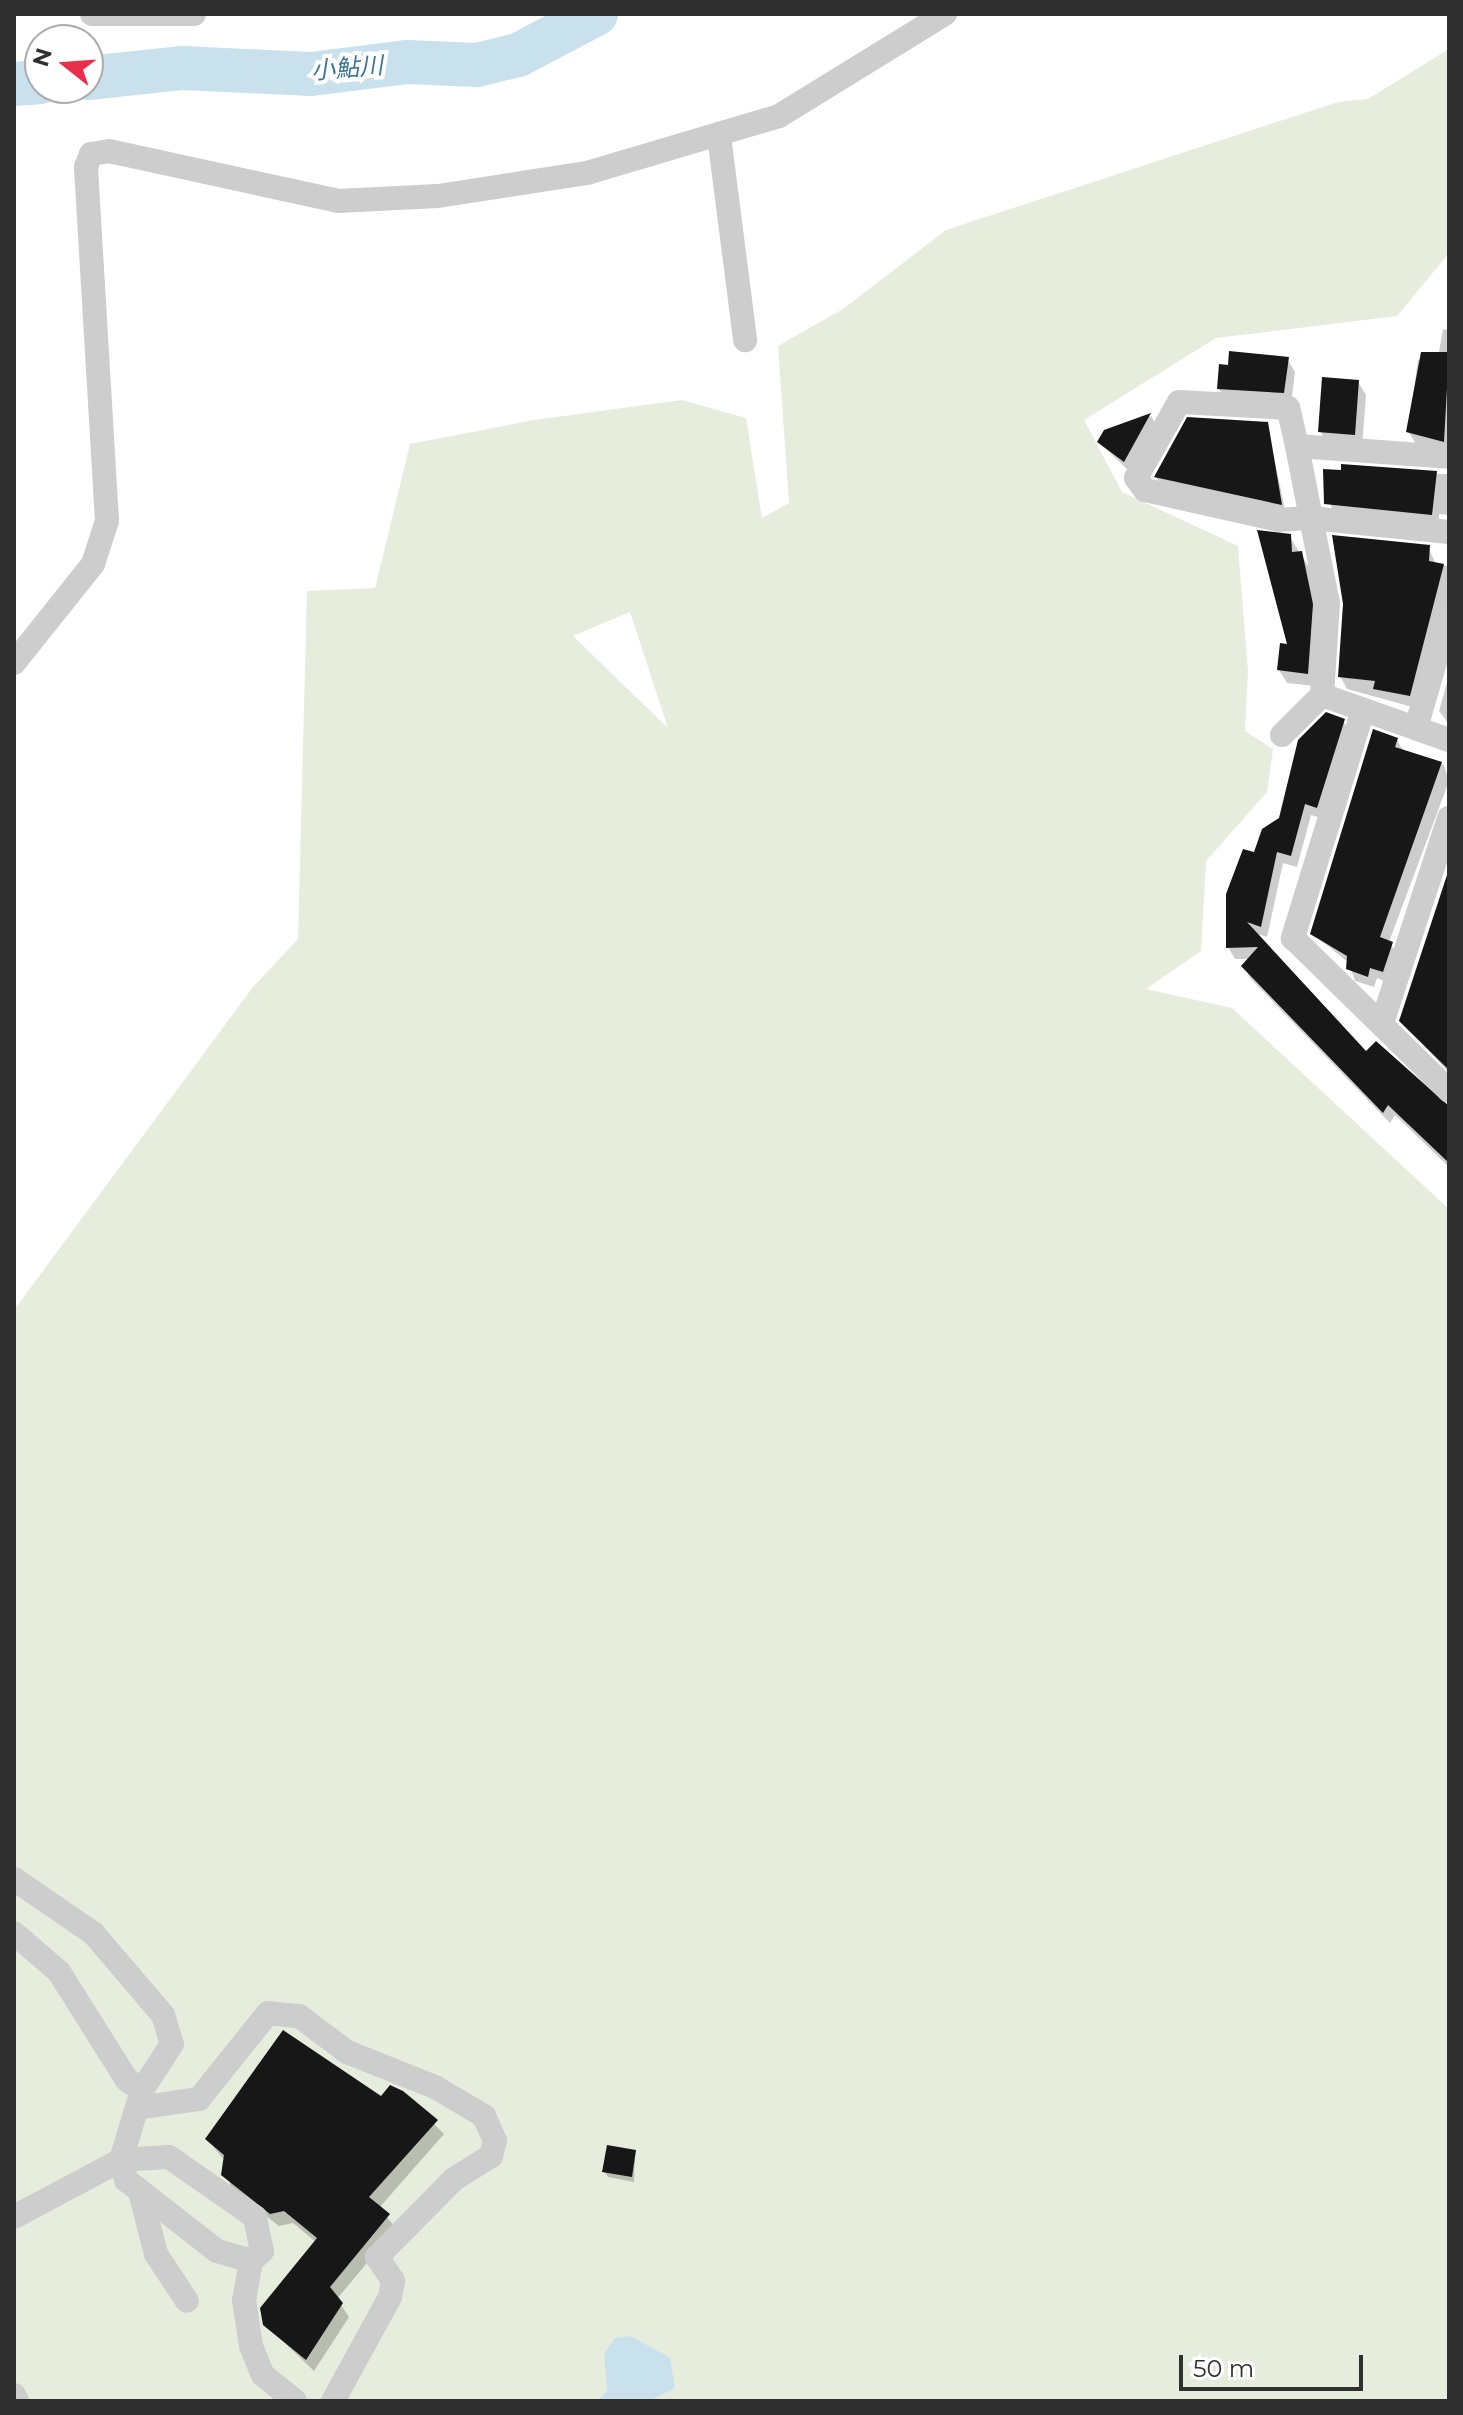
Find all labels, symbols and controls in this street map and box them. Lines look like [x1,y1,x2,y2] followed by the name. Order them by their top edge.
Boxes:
[24,24,104,104] north arrow
[27,45,58,70] text: N
[310,51,384,85] water label: 小鮎川
[1183,2339,1367,2389] scale bar
[1193,2354,1254,2383] text: 50 m

